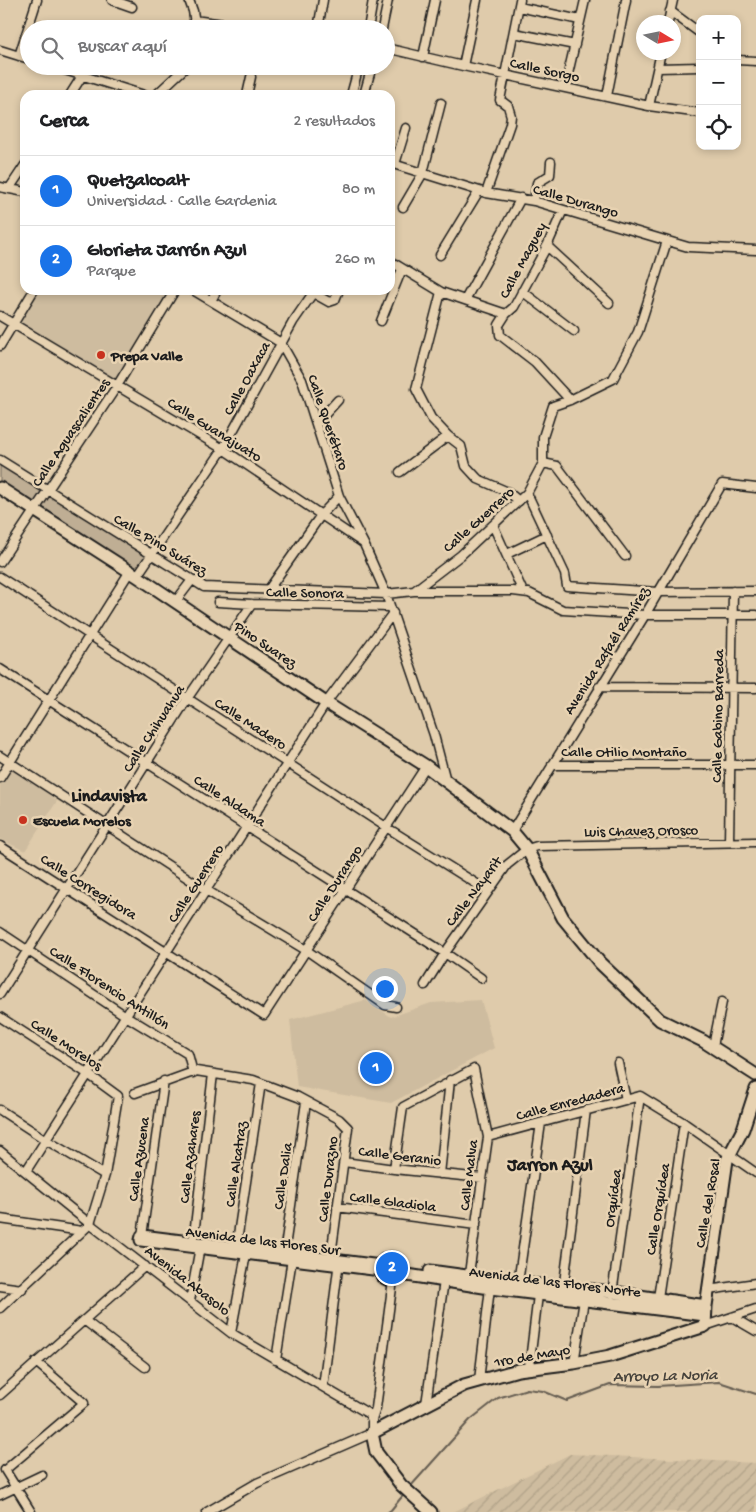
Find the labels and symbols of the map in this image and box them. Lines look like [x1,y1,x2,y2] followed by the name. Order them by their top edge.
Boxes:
[636,15,681,60] north arrow
[508,55,581,87] street label: Calle Sorgo
[531,181,621,223] street label: Calle Durango
[496,219,552,302] street label: Calle Maguey
[220,338,276,419] street label: Calle Oaxaca
[110,348,184,366] place label: Prepa Valle
[95,349,107,361] marker: Prepa Valle
[302,373,352,473] street label: Calle Querétaro
[29,375,115,491] street label: Calle Aguascalientes
[163,394,265,467] street label: Calle Guanajuato
[440,484,519,557] street label: Calle Guerrero
[110,511,211,581] street label: Calle Pino Suárez
[561,583,655,718] street label: Avenida Rafaél Ramírez
[266,584,345,604] street label: Calle Sonora
[229,618,300,673] street label: Pino Suarez
[709,649,729,783] street label: Calle Gabino Barreda
[120,681,190,776] street label: Calle Chihuahua
[210,695,290,755] street label: Calle Madero
[561,744,687,762] street label: Calle Otilio Montaño
[189,772,269,832] street label: Calle Aldama
[71,787,148,808] district label: Lindavista
[33,813,132,831] place label: Escuela Morelos
[17,814,29,826] marker: Escuela Morelos
[584,822,699,842] street label: Luis Chavez Orosco
[165,841,229,927] street label: Calle Guerrero
[304,842,367,926] street label: Calle Durango
[36,851,140,925] street label: Calle Corregidora
[442,852,508,931] street label: Calle Nayarit
[45,943,172,1034] street label: Calle Florencio Antillón
[372,976,398,1002] your location
[27,1016,106,1076] street label: Calle Morelos
[360,1049,392,1087] pin: 1
[514,1080,627,1126] street label: Calle Enredadera
[176,1109,206,1205] street label: Calle Azahares
[125,1115,155,1203] street label: Calle Azucena
[222,1120,252,1208] street label: Calle Alcatraz
[315,1135,343,1223] street label: Calle Durazno
[457,1138,483,1212] street label: Calle Malva
[270,1141,298,1211] street label: Calle Dalia
[357,1143,442,1171] street label: Calle Geranio
[506,1156,593,1177] district label: Jarron Azul
[692,1157,726,1249] street label: Calle del Rosal
[643,1161,675,1257] street label: Calle Orquídea
[601,1167,627,1228] street label: Orquídea
[349,1189,438,1217] street label: Calle Gladiola
[185,1224,343,1261] street label: Avenida de las Flores Sur
[140,1243,233,1321] street label: Avenida Abasolo
[376,1249,408,1287] pin: 2
[468,1264,642,1302] street label: Avenida de las Flores Norte
[492,1341,572,1373] street label: 1ro de Mayo
[613,1367,719,1388] water label: Arroyo La Noria

